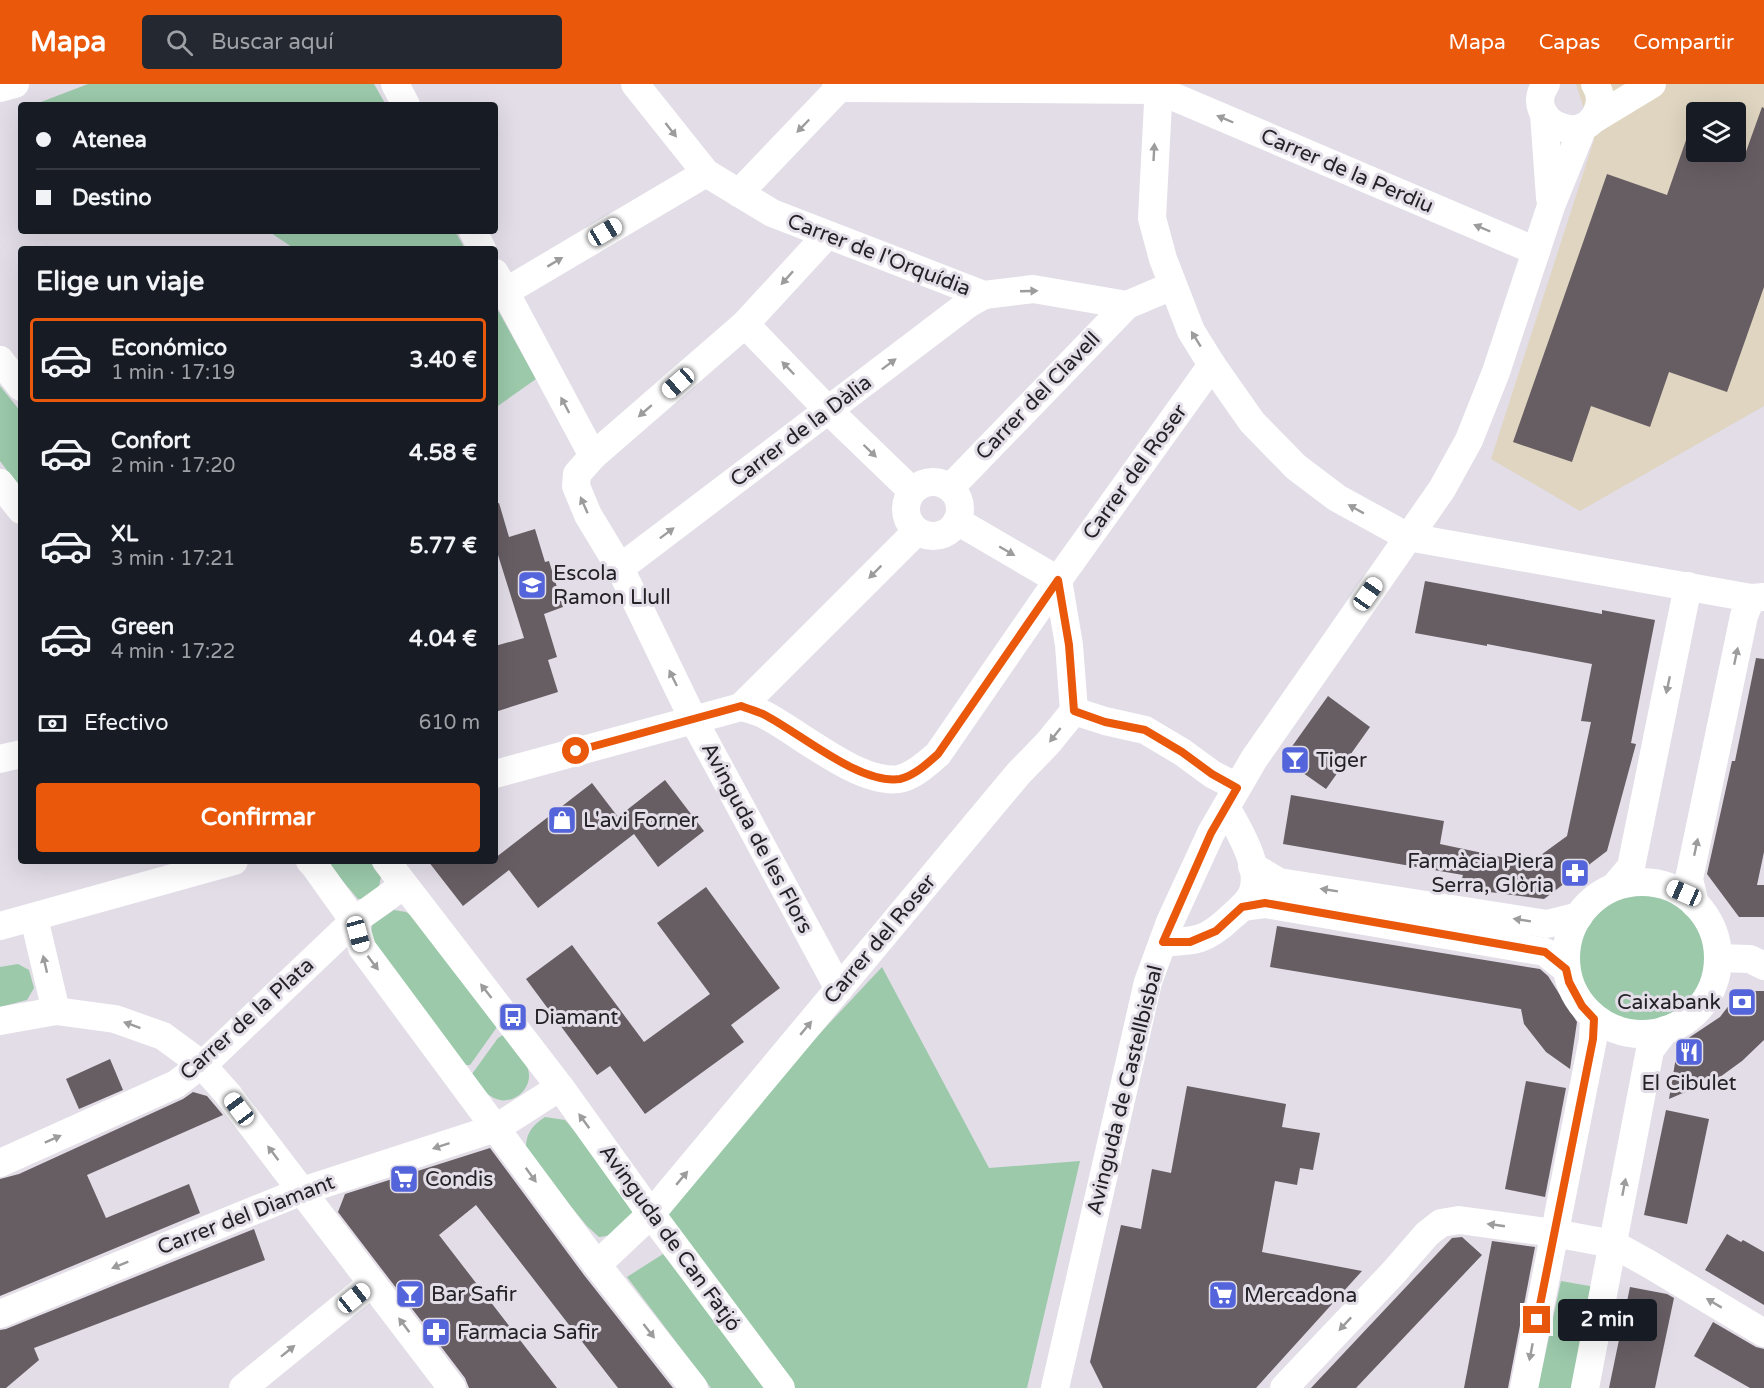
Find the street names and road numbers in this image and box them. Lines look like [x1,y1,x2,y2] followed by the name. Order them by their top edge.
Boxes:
[1257,123,1437,219] street label: Carrer de la Perdiu
[784,209,974,301] street label: Carrer de l'Orquídia
[971,327,1105,465] street label: Carrer del Clavell
[725,370,877,492] street label: Carrer de la Dàlia
[1078,399,1192,545] street label: Carrer del Roser
[696,738,818,938] street label: Avinguda de les Flors
[819,869,941,1009] street label: Carrer del Roser
[175,952,319,1086] street label: Carrer de la Plata
[1082,962,1168,1218] street label: Avinguda de Castellbisbal
[594,1140,746,1336] street label: Avinguda de Can Fatjó
[154,1170,338,1260] street label: Carrer del Diamant

